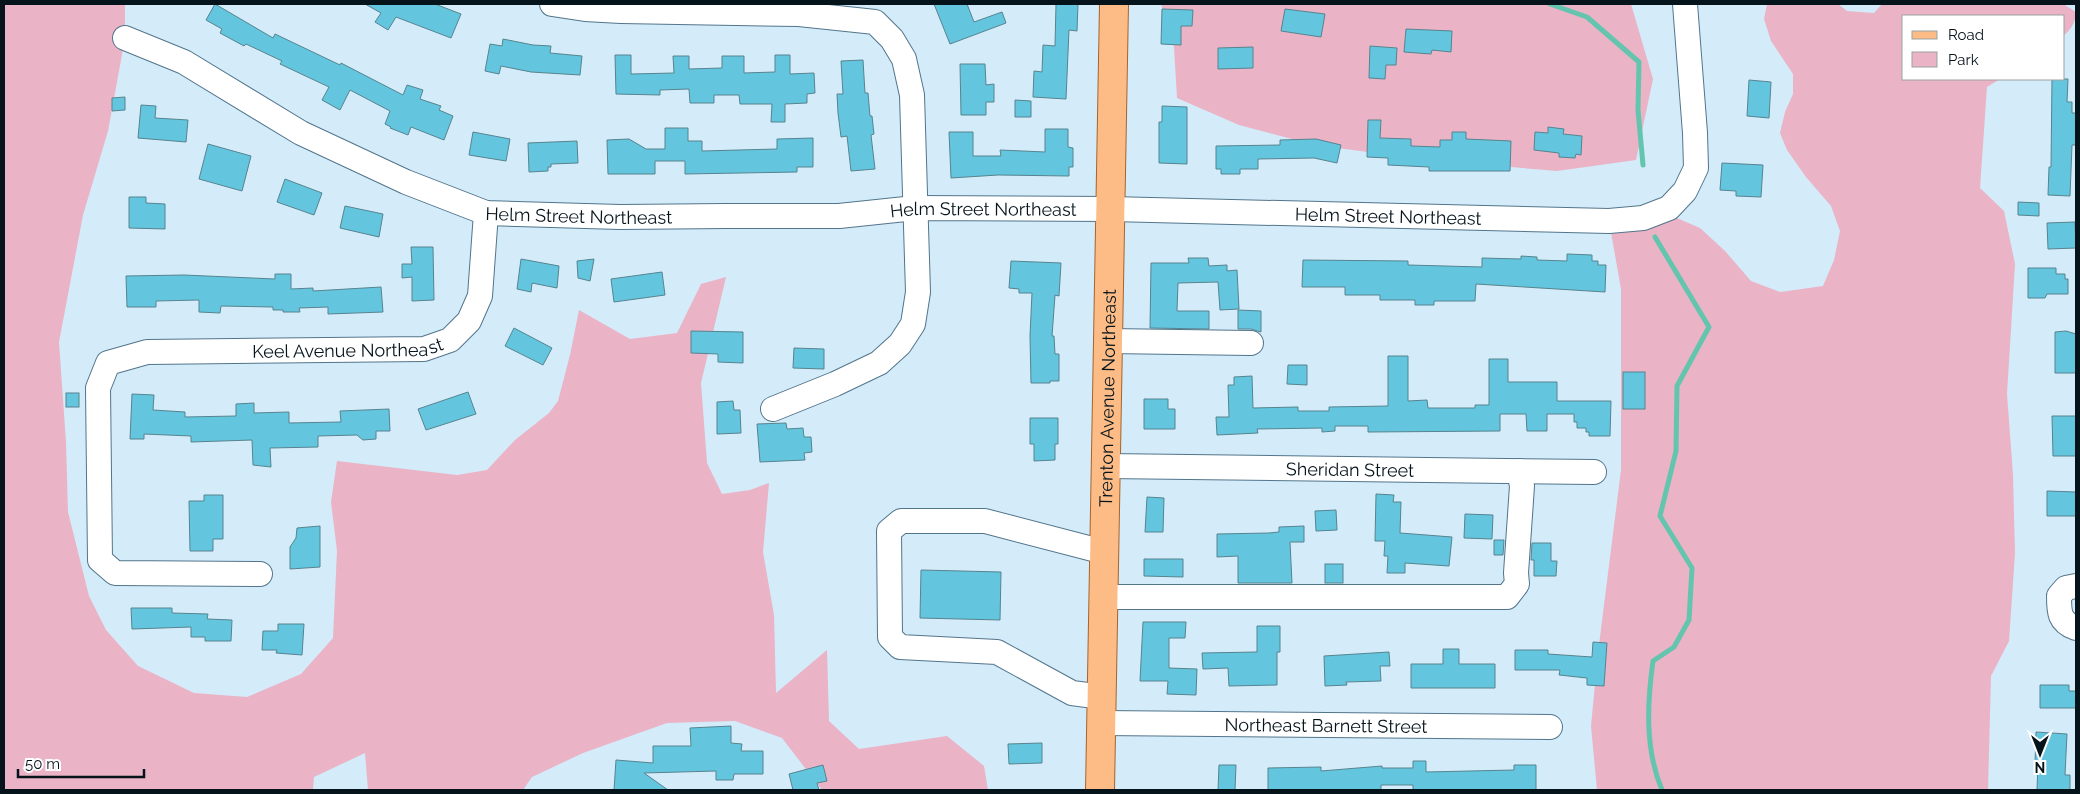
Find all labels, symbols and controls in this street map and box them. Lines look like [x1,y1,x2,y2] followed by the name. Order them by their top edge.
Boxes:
[1902,15,2065,80] legend
[1948,26,1984,44] text: Road
[1948,51,1979,69] text: Park
[889,197,1077,221] street label: Helm Street Northeast
[485,202,672,228] street label: Helm Street Northeast
[1295,203,1482,228] street label: Helm Street Northeast
[1095,289,1119,507] street label: Trenton Avenue Northeast
[252,333,445,361] street label: Keel Avenue Northeast
[1286,458,1414,480] street label: Sheridan Street
[1225,714,1427,736] street label: Northeast Barnett Street
[2015,729,2065,779] north arrow
[18,746,144,778] scale bar
[25,755,60,773] text: 50 m
[2035,759,2045,775] text: N

